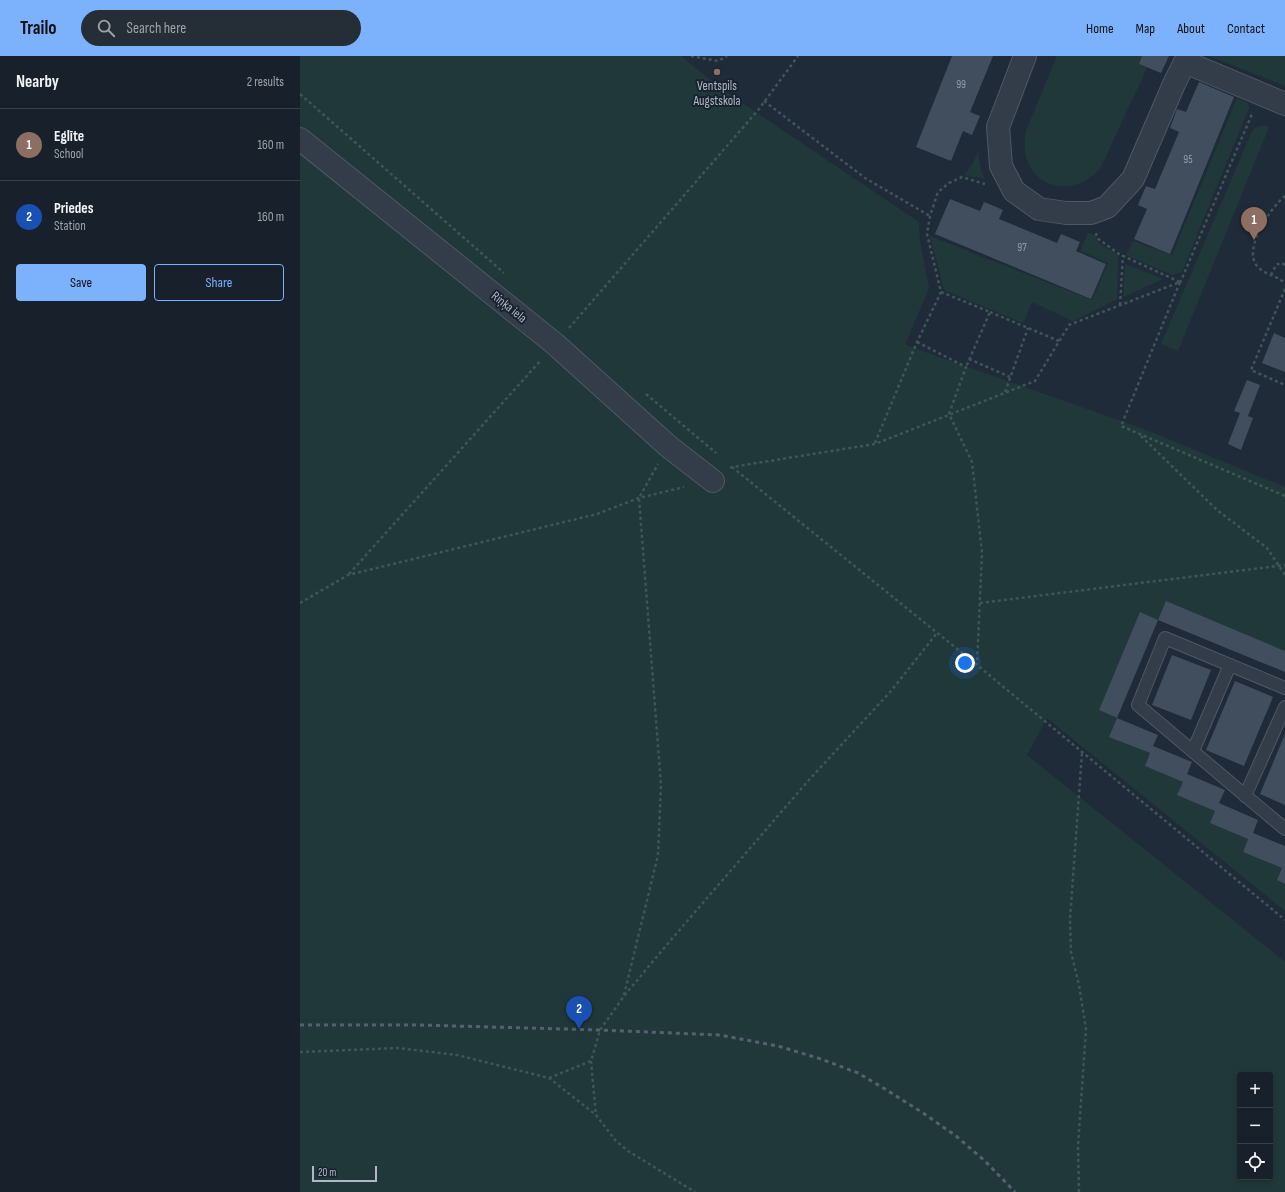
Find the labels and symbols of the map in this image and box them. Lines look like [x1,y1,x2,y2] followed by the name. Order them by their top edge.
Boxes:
[712,67,722,77] marker: Ventspils Augstskola
[693,78,740,109] place label: Ventspils Augstskola
[956,78,966,91] house number: 99
[1183,153,1193,166] house number: 95
[1241,207,1267,240] pin: 1
[1017,241,1027,254] house number: 97
[488,288,530,326] street label: Riņķa iela
[955,653,975,673] your location
[566,996,592,1029] pin: 2
[312,1164,377,1183] scale bar

